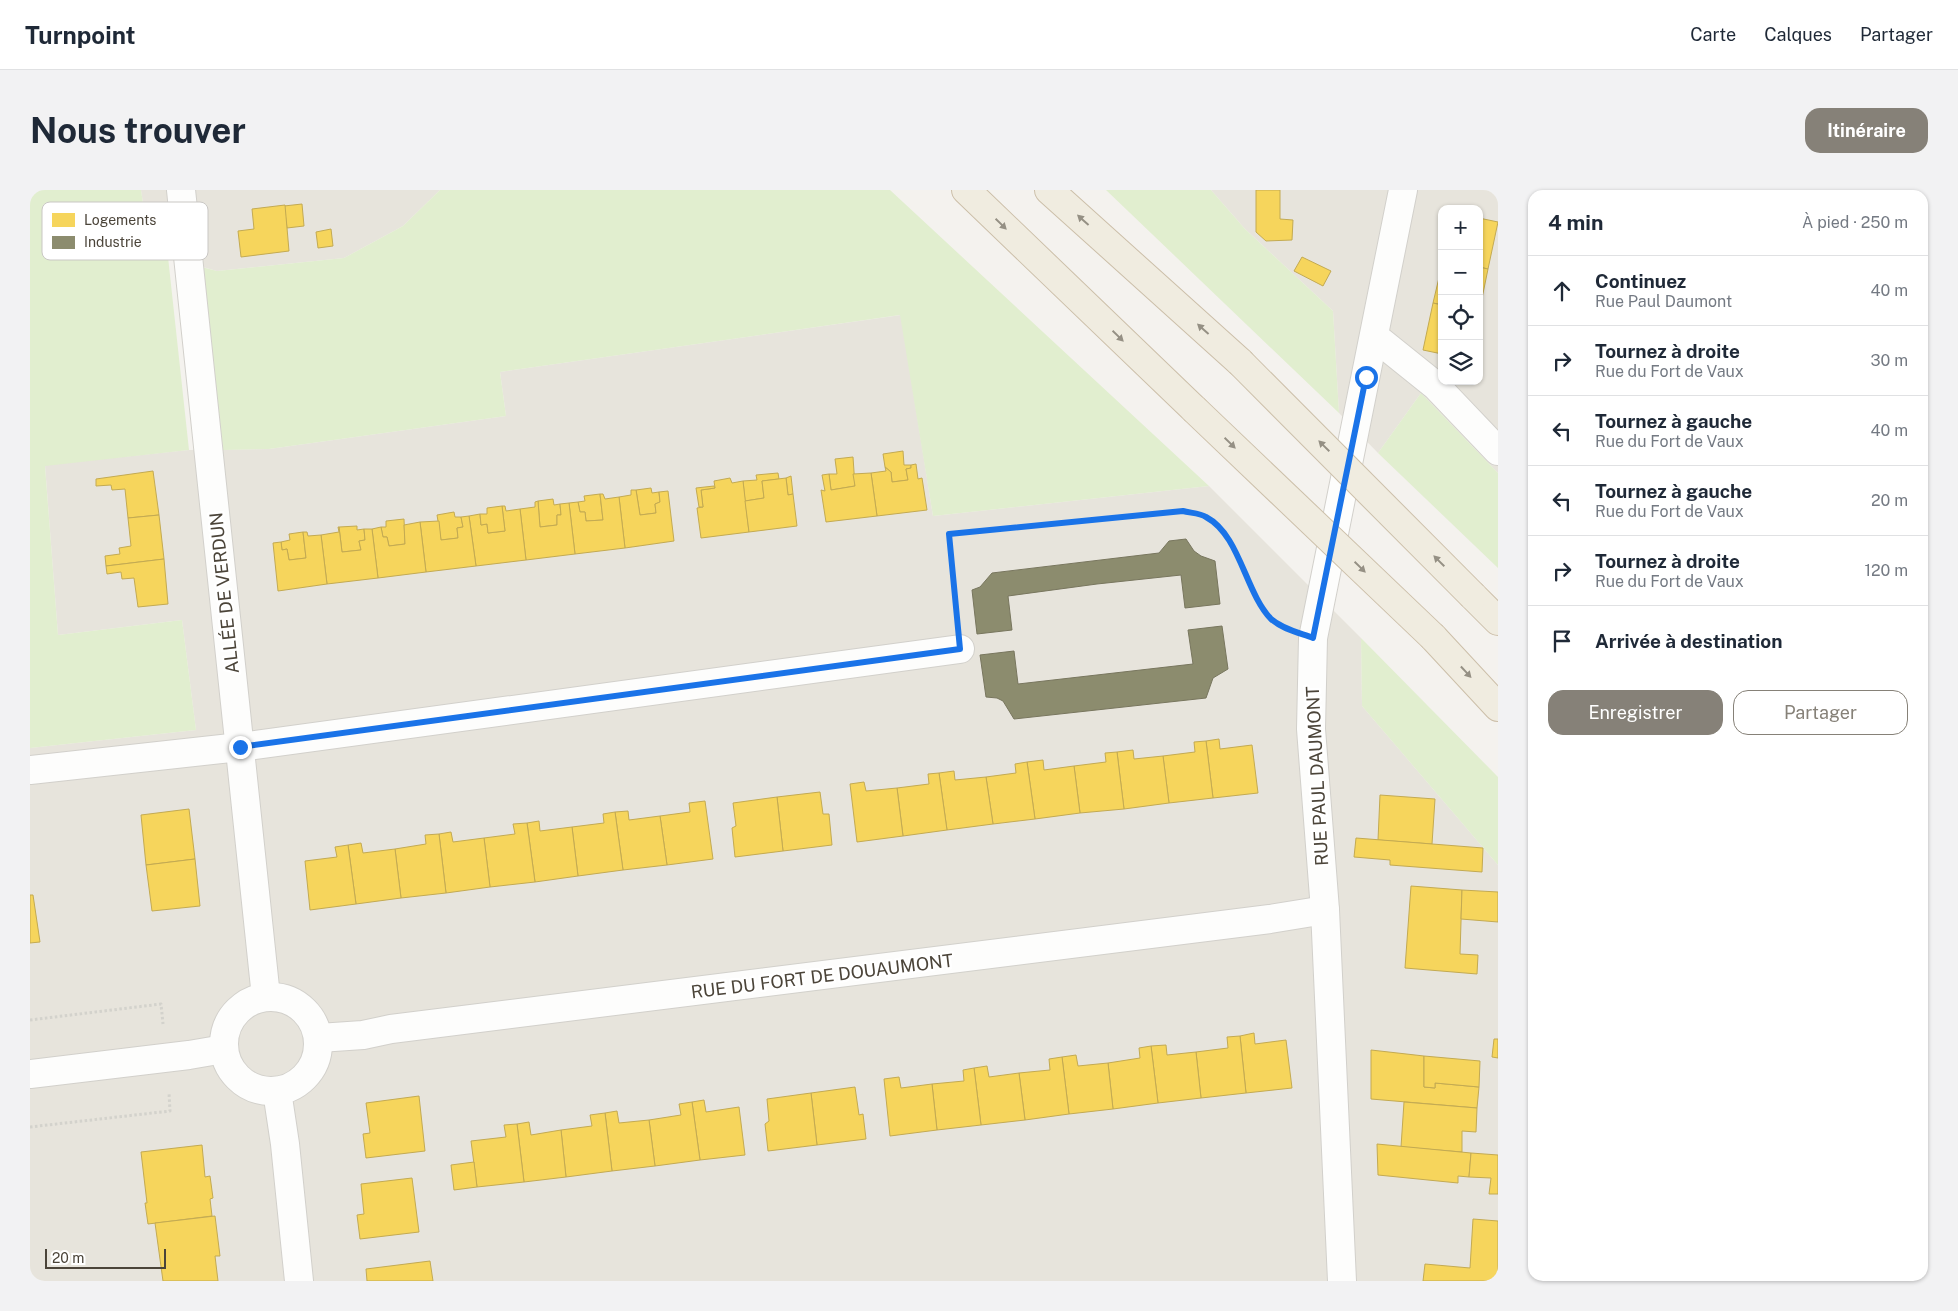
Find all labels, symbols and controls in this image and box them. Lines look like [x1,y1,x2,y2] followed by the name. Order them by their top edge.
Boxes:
[25,21,135,49] text: Turnpoint
[1690,24,1736,45] text: Carte
[1764,24,1832,45] text: Calques
[1860,24,1933,45] text: Partager
[1805,108,1928,153] button: Itinéraire
[30,110,246,151] text: Nous trouver
[42,202,208,260] legend
[1438,205,1483,385] map controls
[1438,205,1483,250] button: +
[1548,210,1603,235] text: 4 min
[84,212,156,228] text: Logements
[1802,213,1908,232] text: À pied · 250 m
[1077,214,1089,226] one-way arrow
[995,218,1007,230] one-way arrow
[84,234,142,250] text: Industrie
[1438,250,1483,295] button: −
[1595,270,1686,292] text: Continuez
[1548,277,1576,305] icon: ahead
[1870,281,1908,300] text: 40 m
[1595,292,1732,311] text: Rue Paul Daumont
[1438,295,1483,340] button: locate
[1198,323,1210,335] one-way arrow
[1112,330,1124,342] one-way arrow
[1438,340,1483,385] button: layers
[1595,340,1740,362] text: Tournez à droite
[1548,347,1576,375] icon: right
[1871,351,1908,370] text: 30 m
[1595,362,1744,381] text: Rue du Fort de Vaux
[1355,366,1378,389] route start
[1595,410,1752,432] text: Tournez à gauche
[1548,417,1576,445] icon: left
[1870,421,1908,440] text: 40 m
[1595,432,1744,451] text: Rue du Fort de Vaux
[1223,437,1235,449] one-way arrow
[1318,441,1330,453] one-way arrow
[1595,480,1752,502] text: Tournez à gauche
[1548,487,1576,515] icon: left
[1871,491,1908,510] text: 20 m
[1595,502,1744,521] text: Rue du Fort de Vaux
[204,511,243,675] street label: ALLÉE DE VERDUN
[1595,550,1740,572] text: Tournez à droite
[1433,556,1445,568] one-way arrow
[1548,557,1576,585] icon: right
[1354,561,1366,573] one-way arrow
[1864,561,1908,580] text: 120 m
[1595,572,1744,591] text: Rue du Fort de Vaux
[1548,627,1576,655] icon: arrive
[1595,630,1783,652] text: Arrivée à destination
[1460,665,1472,677] one-way arrow
[1302,685,1332,866] street label: RUE PAUL DAUMONT
[1548,690,1723,735] button: Enregistrer
[1733,690,1908,735] button: Partager
[229,736,252,759] route end
[690,949,955,1003] street label: RUE DU FORT DE DOUAUMONT
[45,1246,166,1269] scale bar
[52,1250,84,1266] text: 20 m

